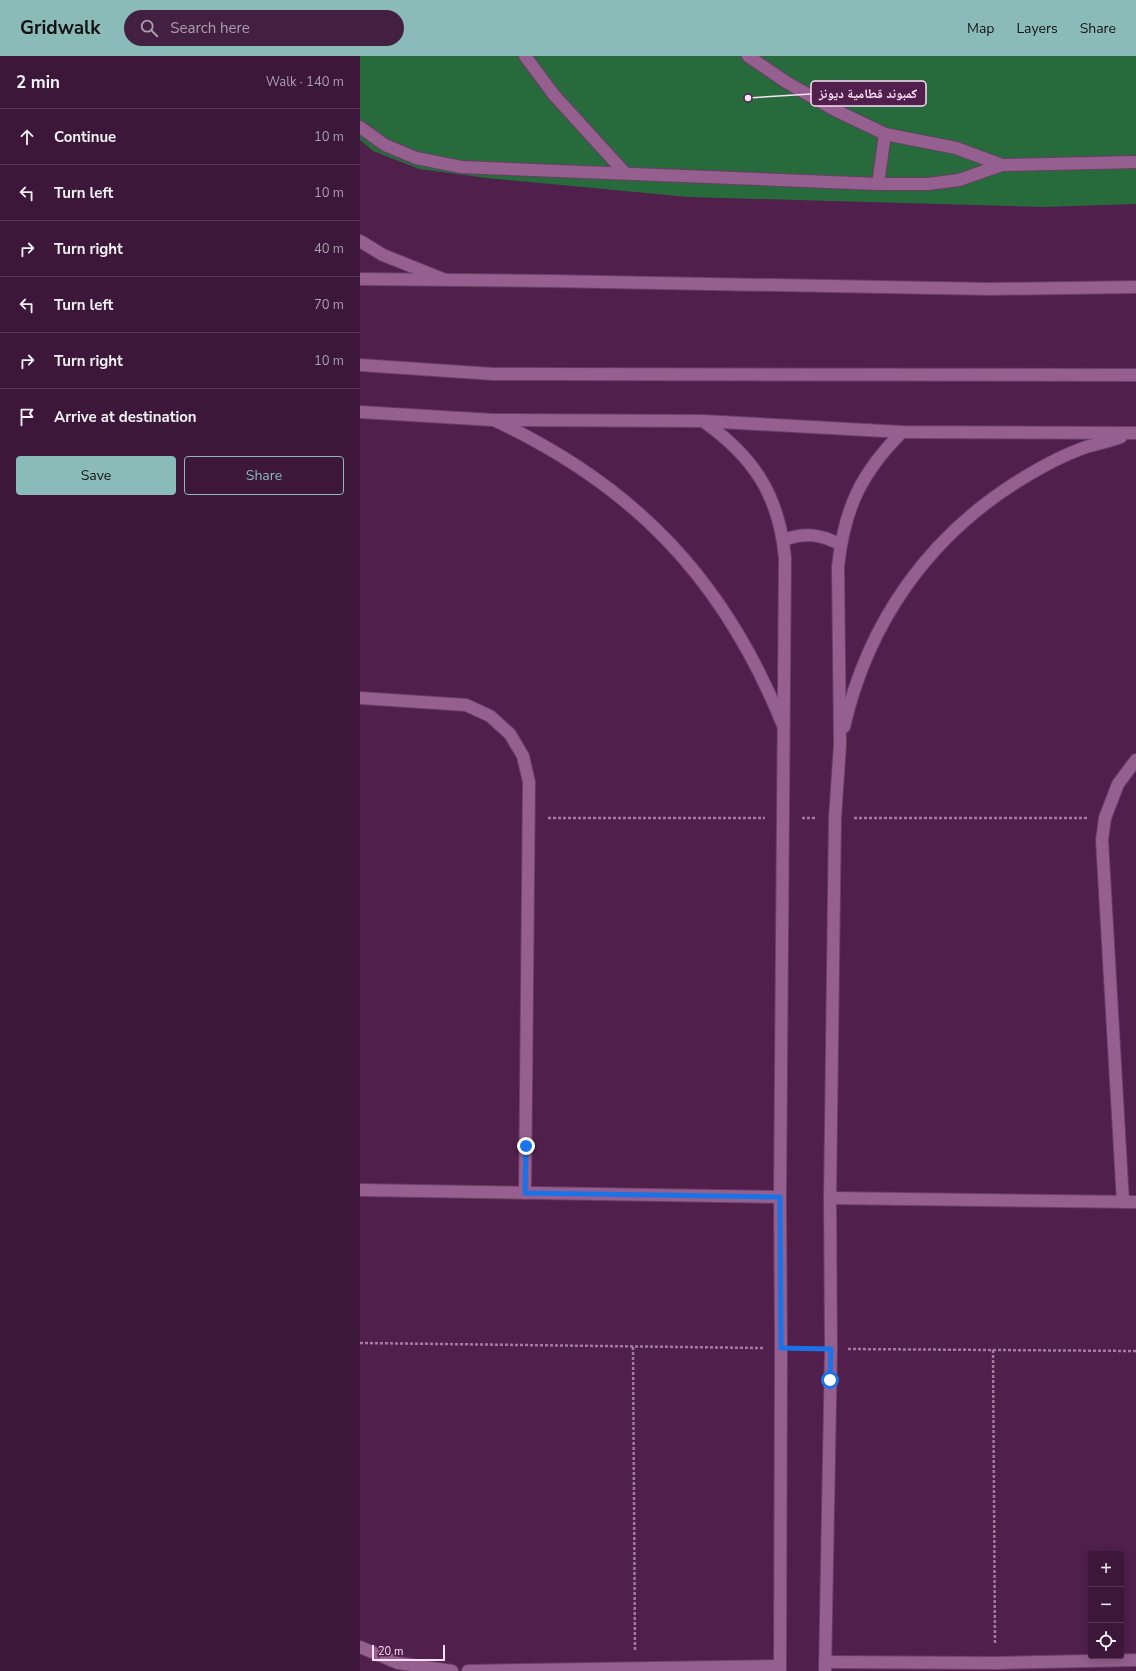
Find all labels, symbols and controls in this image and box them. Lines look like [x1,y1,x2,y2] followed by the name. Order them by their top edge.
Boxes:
[124,10,404,46] search box
[20,15,100,41] text: Gridwalk
[138,17,160,39] icon: search
[170,18,250,38] text: Search here
[967,19,994,38] text: Map
[1016,19,1058,38] text: Layers
[1080,19,1116,38] text: Share
[16,71,60,94] text: 2 min
[266,73,344,91] text: Walk · 140 m
[811,81,926,106] callout: كمبوند قطامية ديونز
[818,85,918,103] text: كمبوند قطامية ديونز
[16,126,38,148] icon: ahead
[54,127,116,147] text: Continue
[314,128,344,146] text: 10 m
[16,182,38,204] icon: left
[54,183,113,203] text: Turn left
[314,184,344,202] text: 10 m
[16,238,38,260] icon: right
[54,239,123,259] text: Turn right
[314,240,344,258] text: 40 m
[16,294,38,316] icon: left
[54,295,113,315] text: Turn left
[314,296,344,314] text: 70 m
[16,350,38,372] icon: right
[54,351,123,371] text: Turn right
[314,352,344,370] text: 10 m
[16,406,38,428] icon: arrive
[54,407,197,427] text: Arrive at destination
[16,456,176,495] button: Save
[184,456,344,495] button: Share
[517,1137,535,1155] route end
[821,1371,839,1389] route start
[1088,1551,1124,1659] map controls
[1088,1551,1124,1587] button: +
[1088,1587,1124,1623] button: −
[1088,1623,1124,1659] button: locate
[372,1643,445,1662] scale bar
[378,1644,403,1659] text: 20 m

